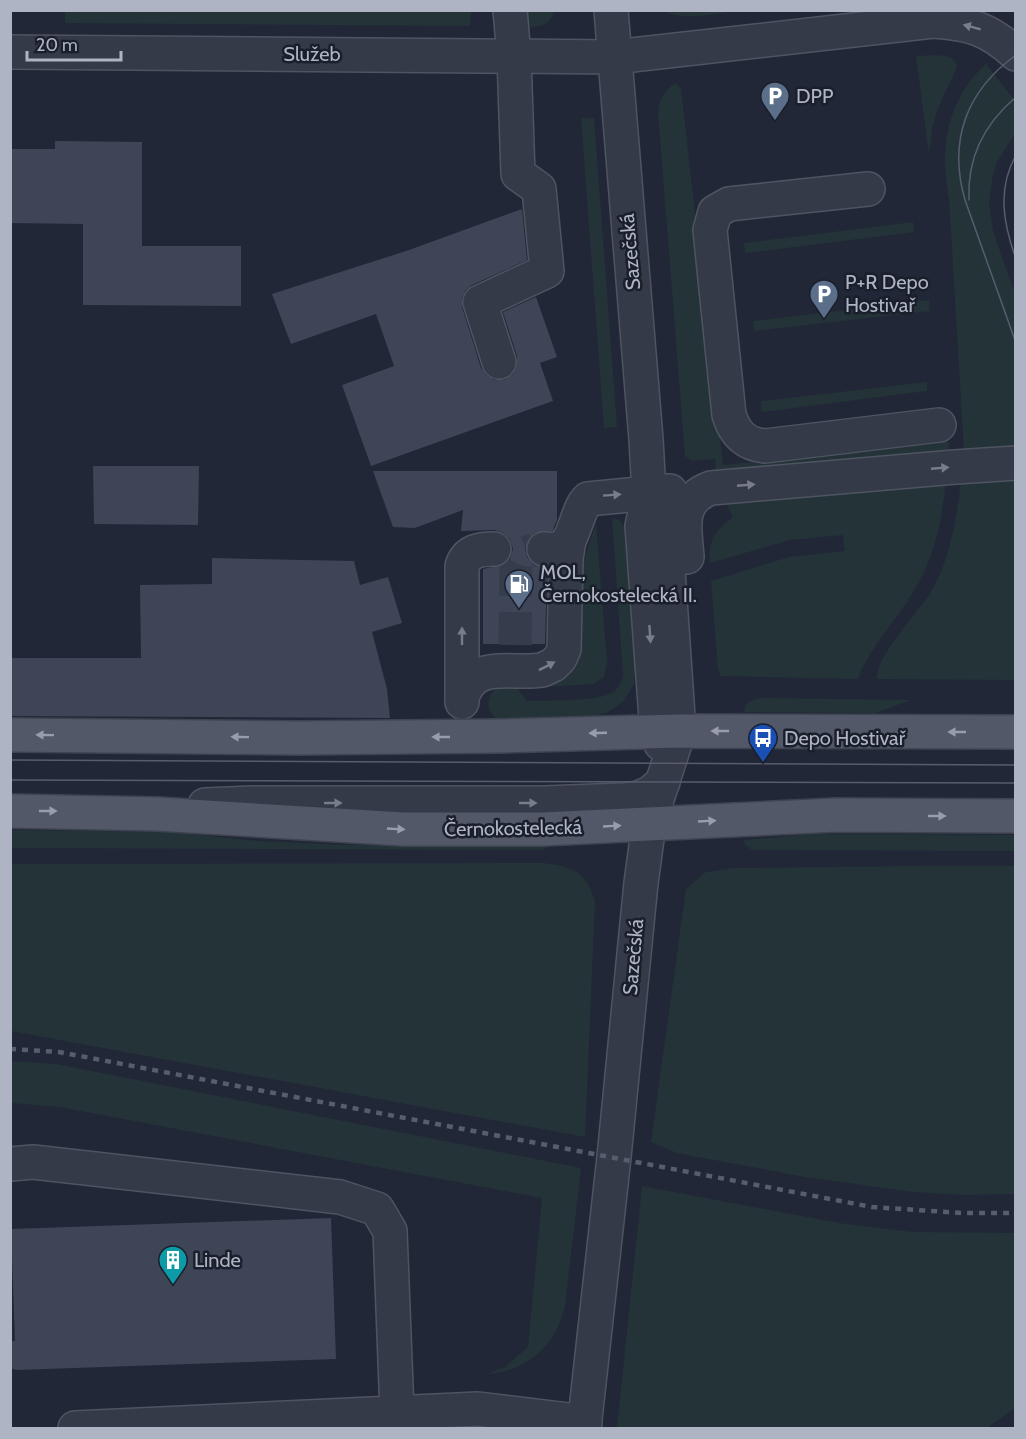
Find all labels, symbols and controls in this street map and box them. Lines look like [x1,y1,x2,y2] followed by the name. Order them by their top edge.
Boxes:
[963,21,981,31] one-way arrow
[27,24,122,62] scale bar
[36,34,78,56] text: 20 m
[283,42,341,66] street label: Služeb
[759,80,791,122] parking icon: DPP
[796,84,833,108] place label: DPP
[615,212,645,291] street label: Sazečská
[845,270,929,317] place label: P+R Depo Hostivař
[808,278,840,320] parking icon: P+R Depo Hostivař
[930,463,949,473] one-way arrow
[736,480,755,490] one-way arrow
[603,491,622,500] one-way arrow
[540,560,697,607] place label: MOL, Černokostelecká II.
[503,568,535,610] fuel station icon: MOL, Černokostelecká II.
[645,625,655,644] one-way arrow
[457,627,467,646] one-way arrow
[538,662,556,672] one-way arrow
[747,722,779,764] bus stop icon: Depo Hostivař
[711,726,730,736] one-way arrow
[784,726,906,750] place label: Depo Hostivař
[948,727,967,737] one-way arrow
[589,729,608,738] one-way arrow
[35,730,54,740] one-way arrow
[230,732,249,742] one-way arrow
[431,732,450,742] one-way arrow
[324,798,343,808] one-way arrow
[519,798,538,808] one-way arrow
[39,806,58,816] one-way arrow
[927,811,946,821] one-way arrow
[444,815,583,841] street label: Černokostelecká
[698,816,717,826] one-way arrow
[602,821,621,830] one-way arrow
[387,824,406,833] one-way arrow
[618,917,648,996] street label: Sazečská
[157,1244,189,1286] building icon: Linde
[194,1248,241,1272] place label: Linde

